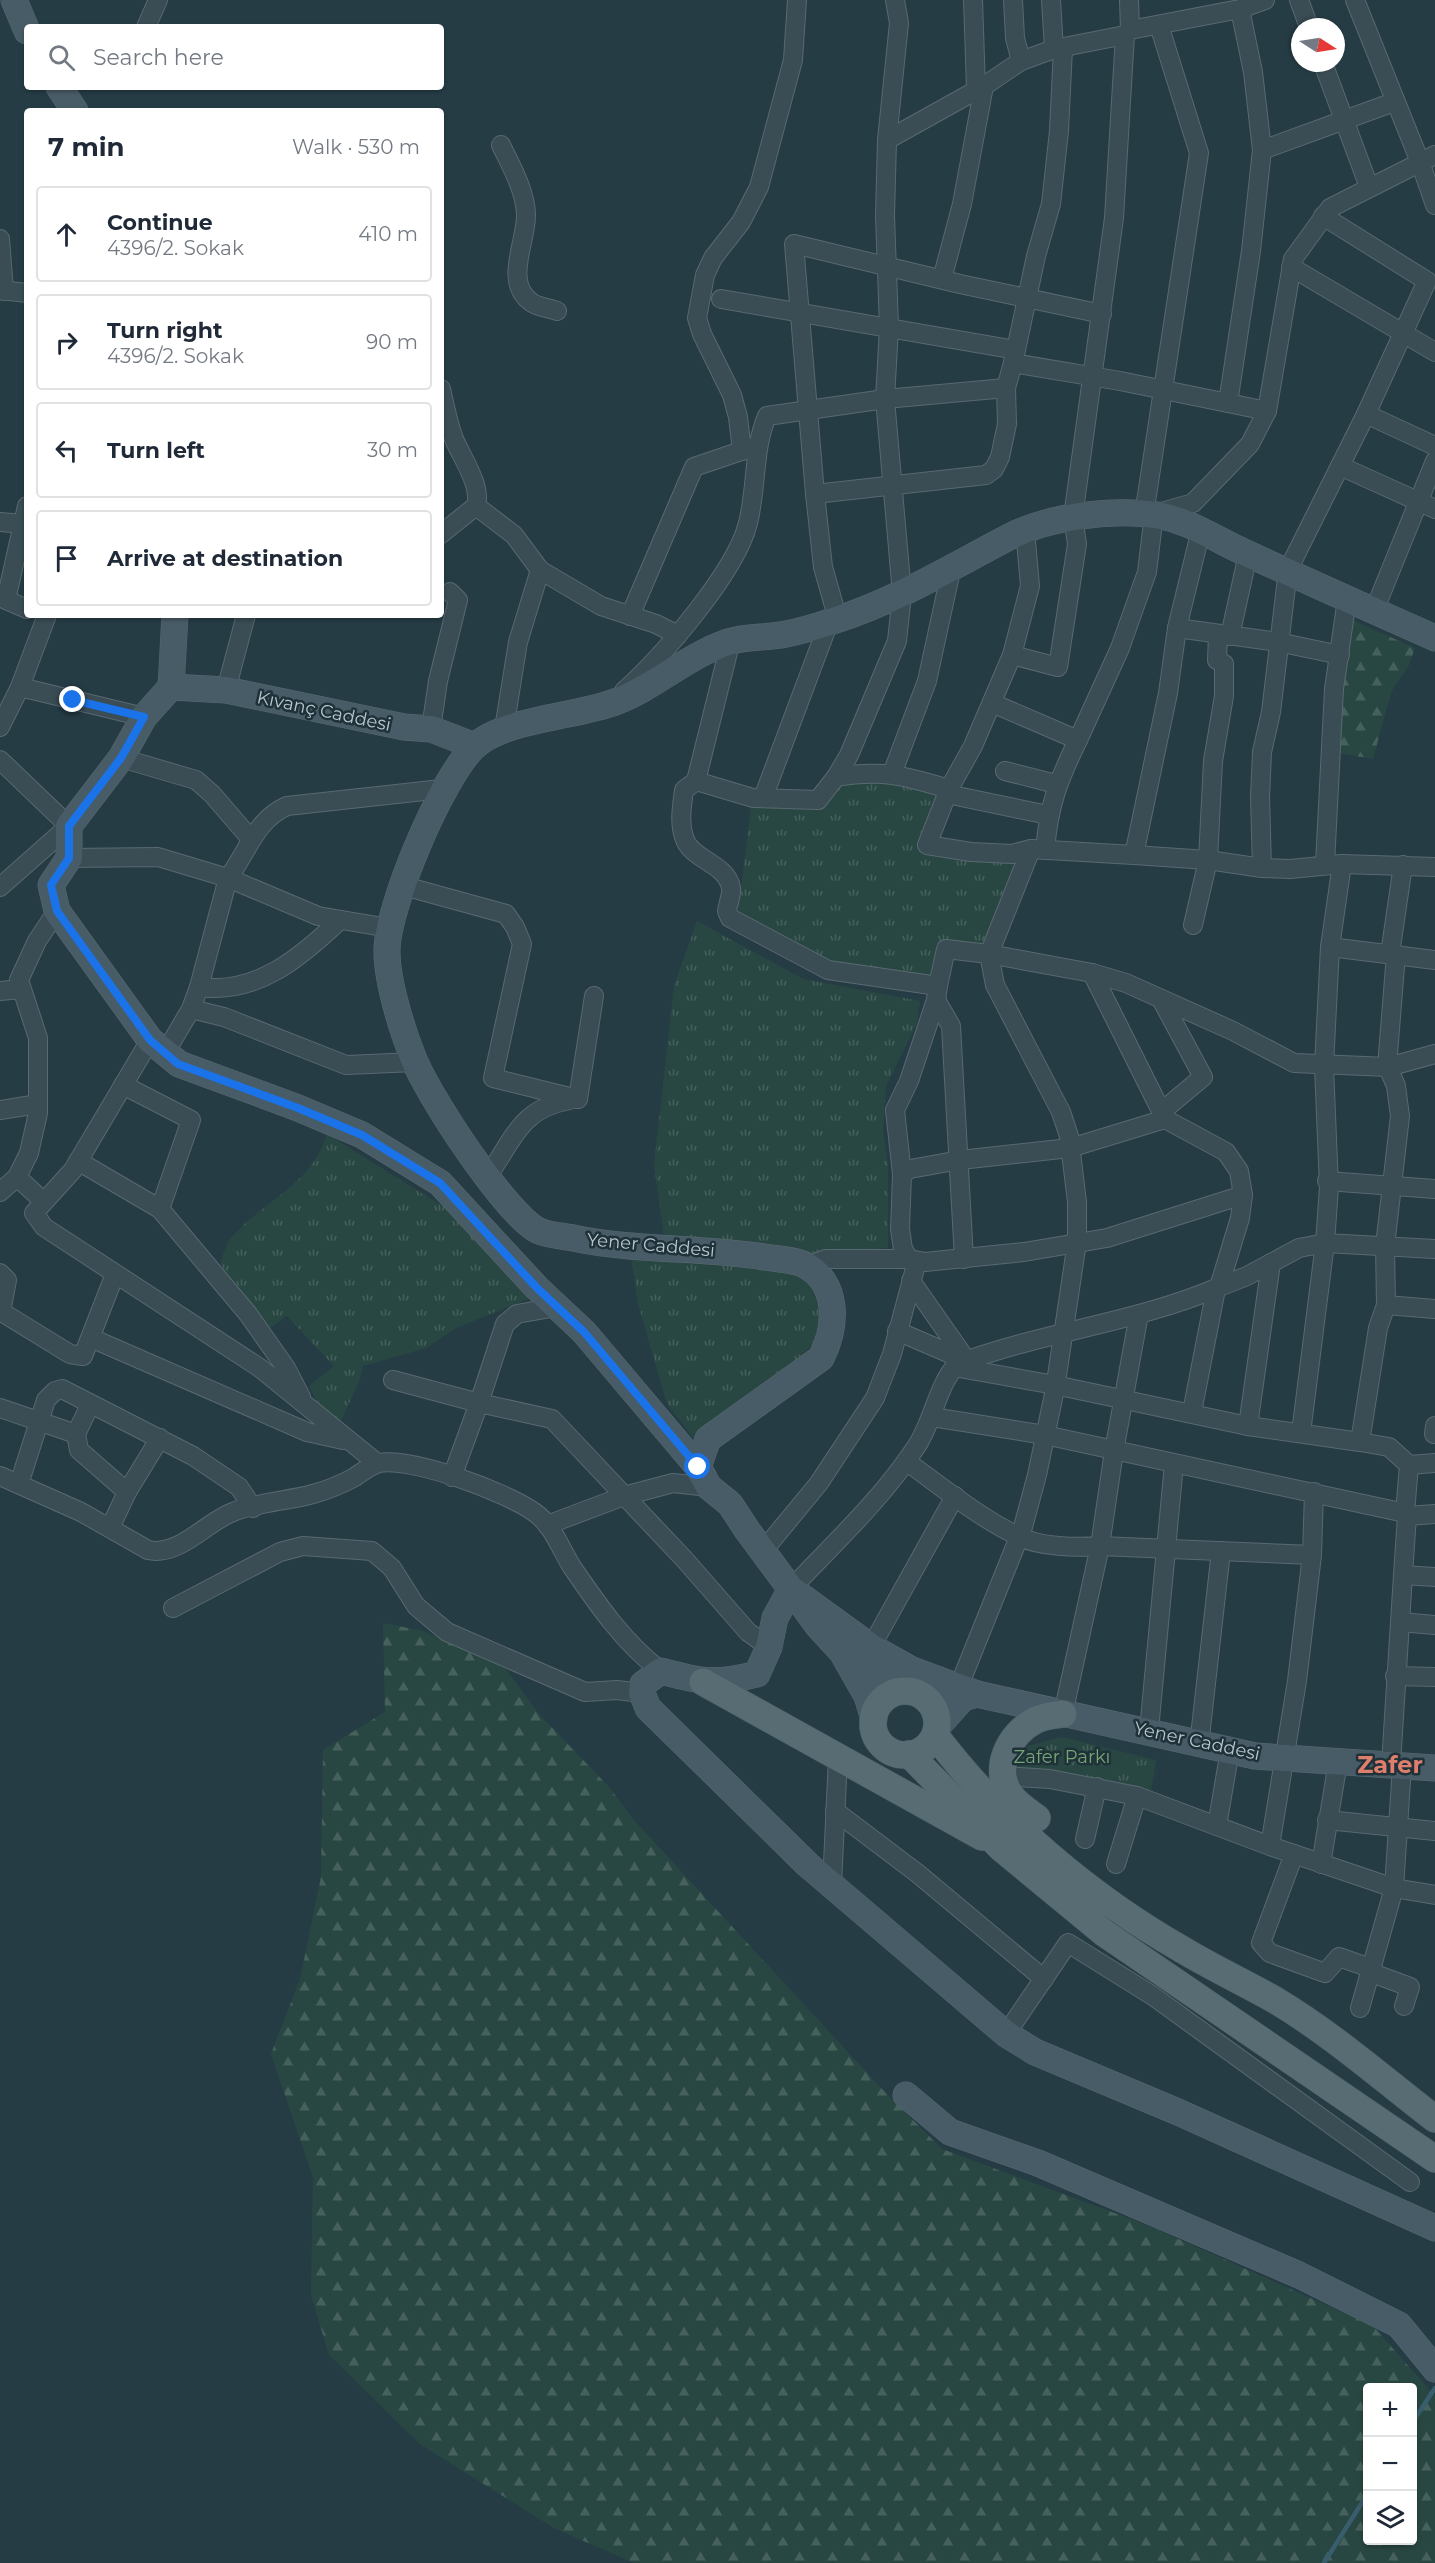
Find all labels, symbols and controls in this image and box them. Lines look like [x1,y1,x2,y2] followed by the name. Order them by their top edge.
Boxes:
[1291,18,1345,72] north arrow
[24,24,444,90] search box
[45,41,78,74] icon: search
[93,44,224,71] text: Search here
[48,131,125,163] text: 7 min
[292,135,420,159] text: Walk · 530 m
[107,209,213,236] text: Continue
[50,218,83,251] icon: ahead
[358,222,418,246] text: 410 m
[107,236,244,260] text: 4396/2. Sokak
[107,317,222,344] text: Turn right
[50,326,83,359] icon: right
[366,330,418,354] text: 90 m
[107,344,244,368] text: 4396/2. Sokak
[50,434,83,467] icon: left
[107,437,205,464] text: Turn left
[367,438,418,462] text: 30 m
[50,542,83,575] icon: arrive
[107,545,343,572] text: Arrive at destination
[59,686,85,712] route end
[255,686,393,736] street label: Kıvanç Caddesi
[586,1228,716,1262] street label: Yener Caddesi
[684,1453,710,1479] route start
[1132,1717,1262,1765] street label: Yener Caddesi
[1014,1746,1110,1768] park label: Zafer Parkı
[1357,1750,1423,1779] district label: Zafer
[1363,2383,1417,2545] map controls
[1363,2383,1417,2437] button: +
[1363,2437,1417,2491] button: −
[1363,2491,1417,2545] button: layers

